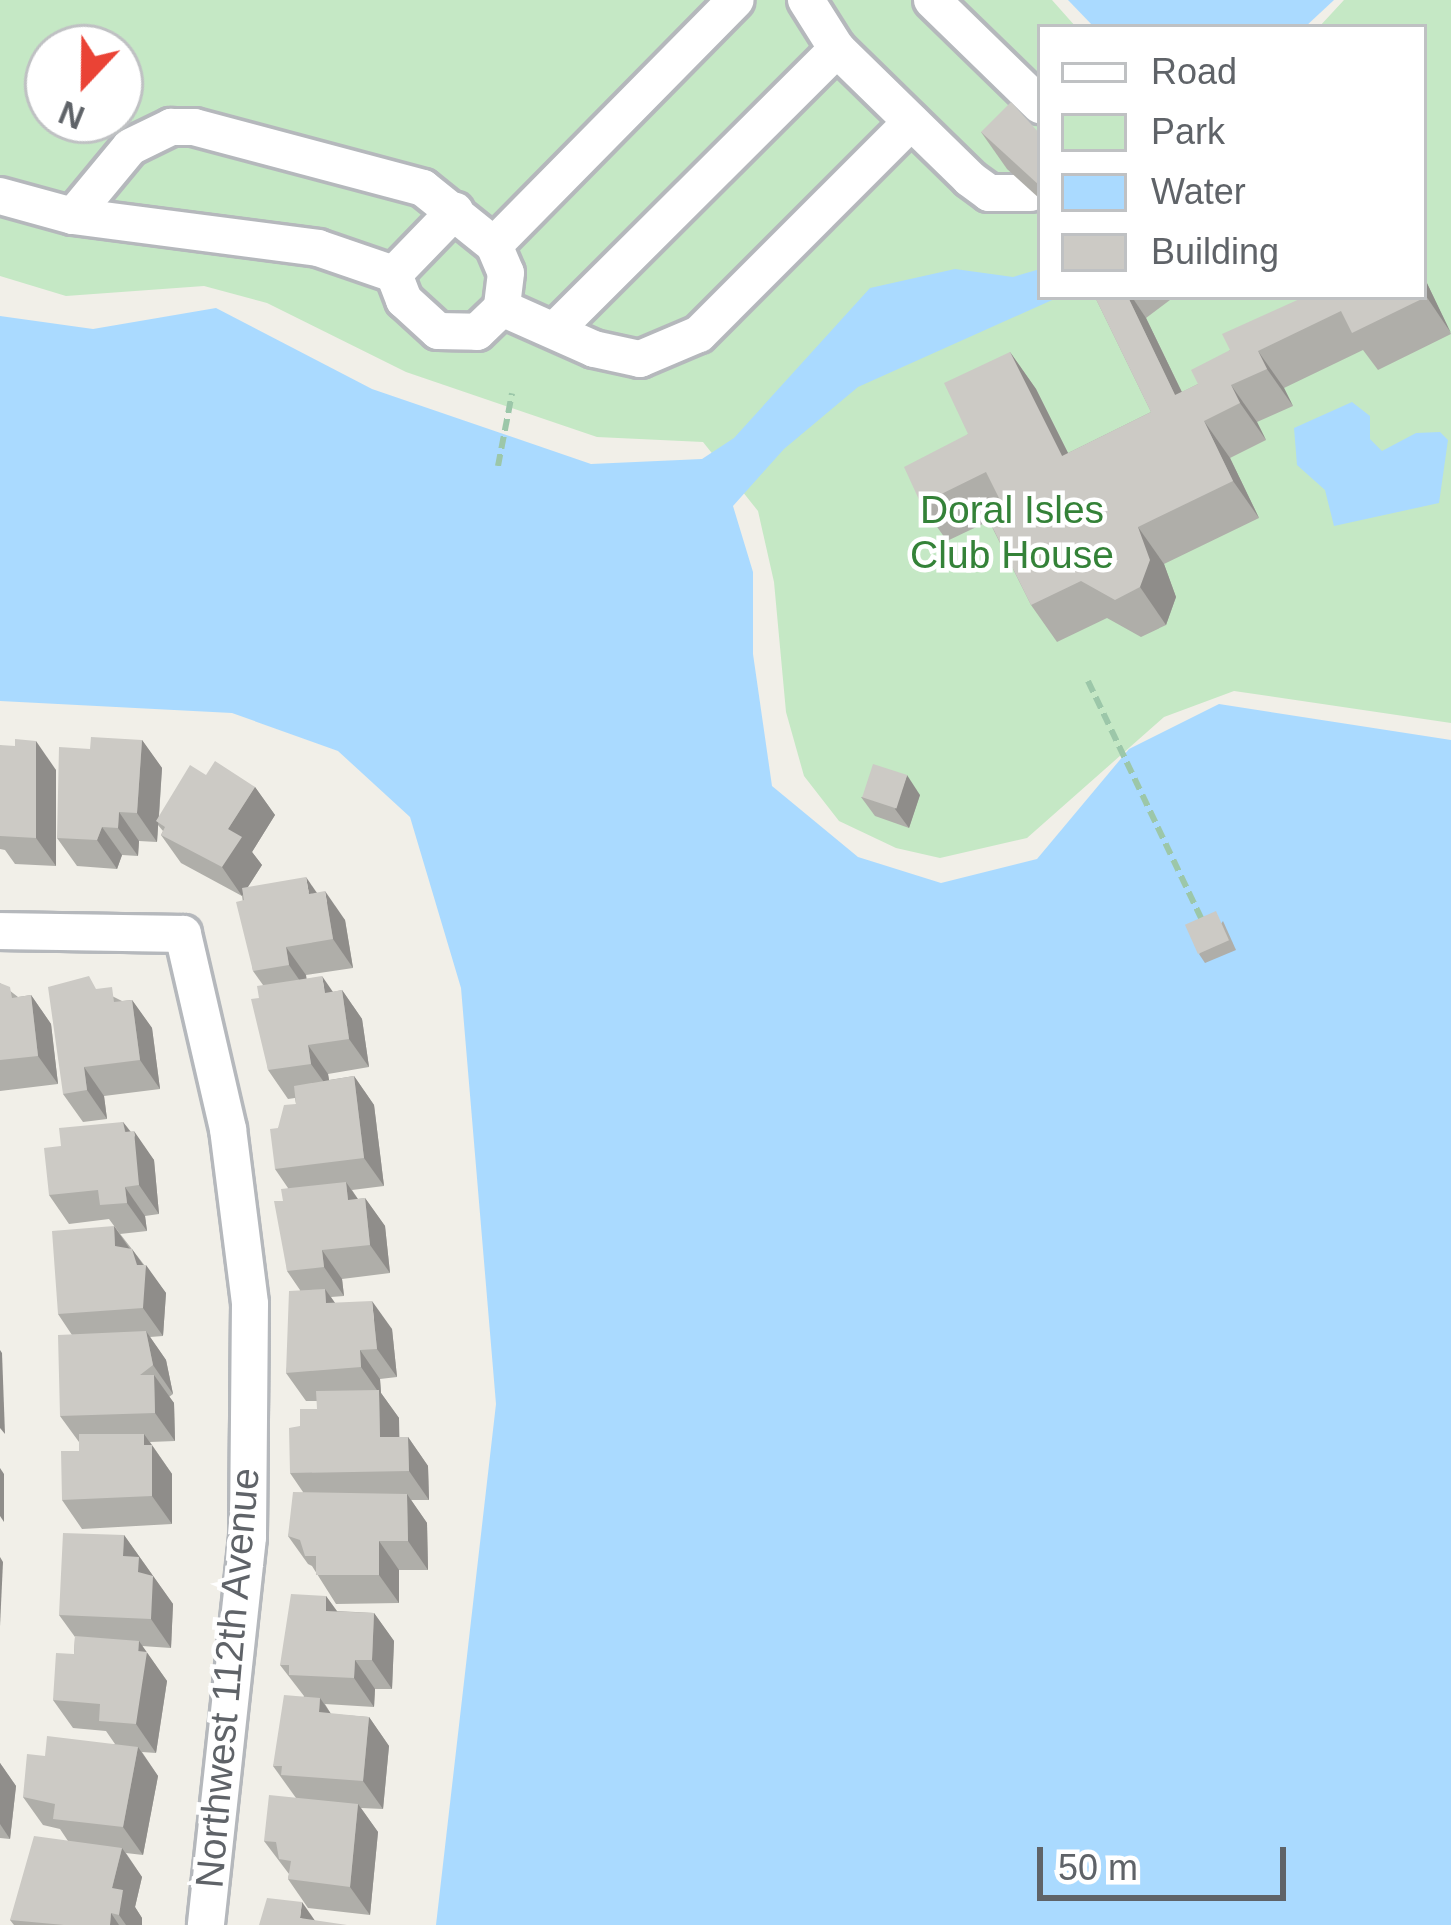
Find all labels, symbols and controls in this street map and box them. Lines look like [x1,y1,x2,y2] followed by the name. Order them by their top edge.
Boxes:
[24,24,144,144] north arrow
[1037,24,1427,300] legend
[1151,51,1237,92] text: Road
[53,93,89,137] text: N
[1151,111,1225,152] text: Park
[1151,171,1246,212] text: Water
[1151,231,1279,272] text: Building
[910,488,1114,579] park label: Doral Isles Club House
[186,1465,270,1891] street label: Northwest 112th Avenue
[1043,1823,1292,1897] scale bar
[1058,1847,1138,1888] text: 50 m

